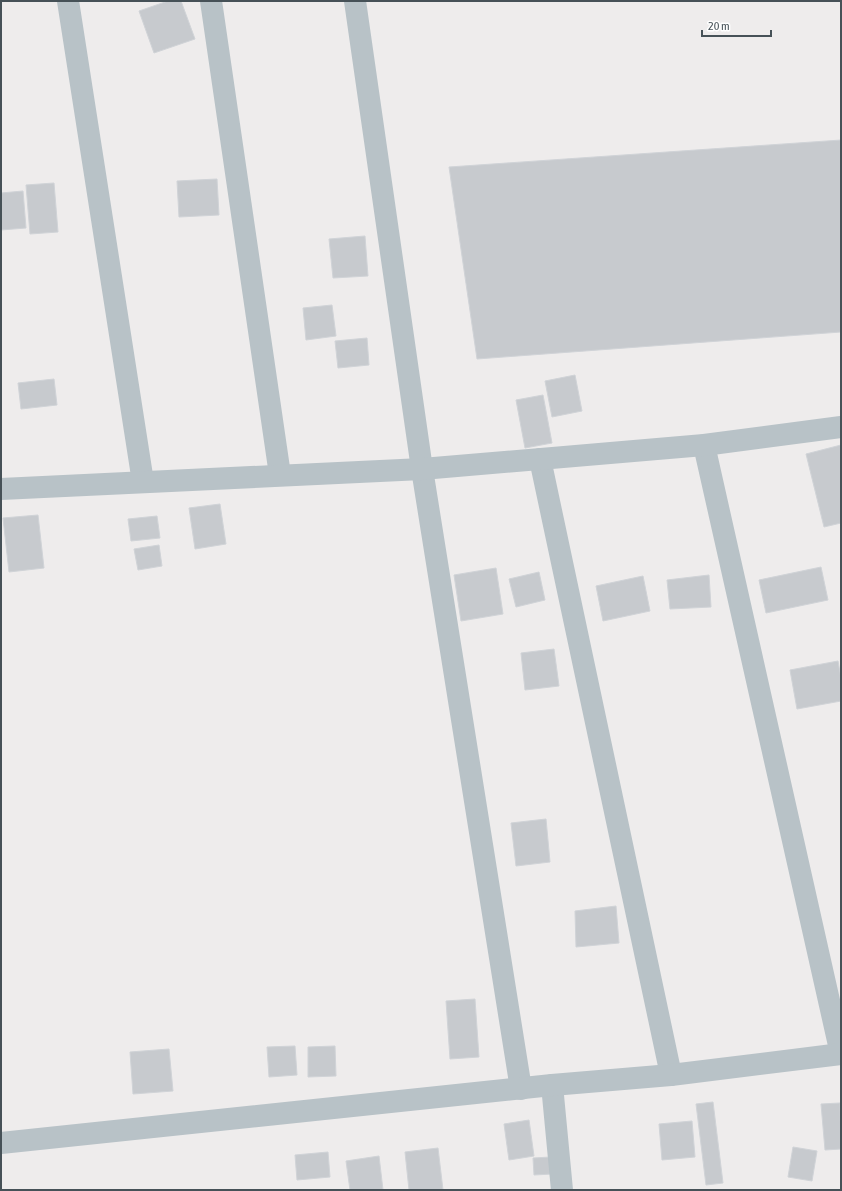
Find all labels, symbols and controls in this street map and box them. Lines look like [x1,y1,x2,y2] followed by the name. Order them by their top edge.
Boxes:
[702,12,771,38] scale bar
[708,19,730,33] text: 20 m

